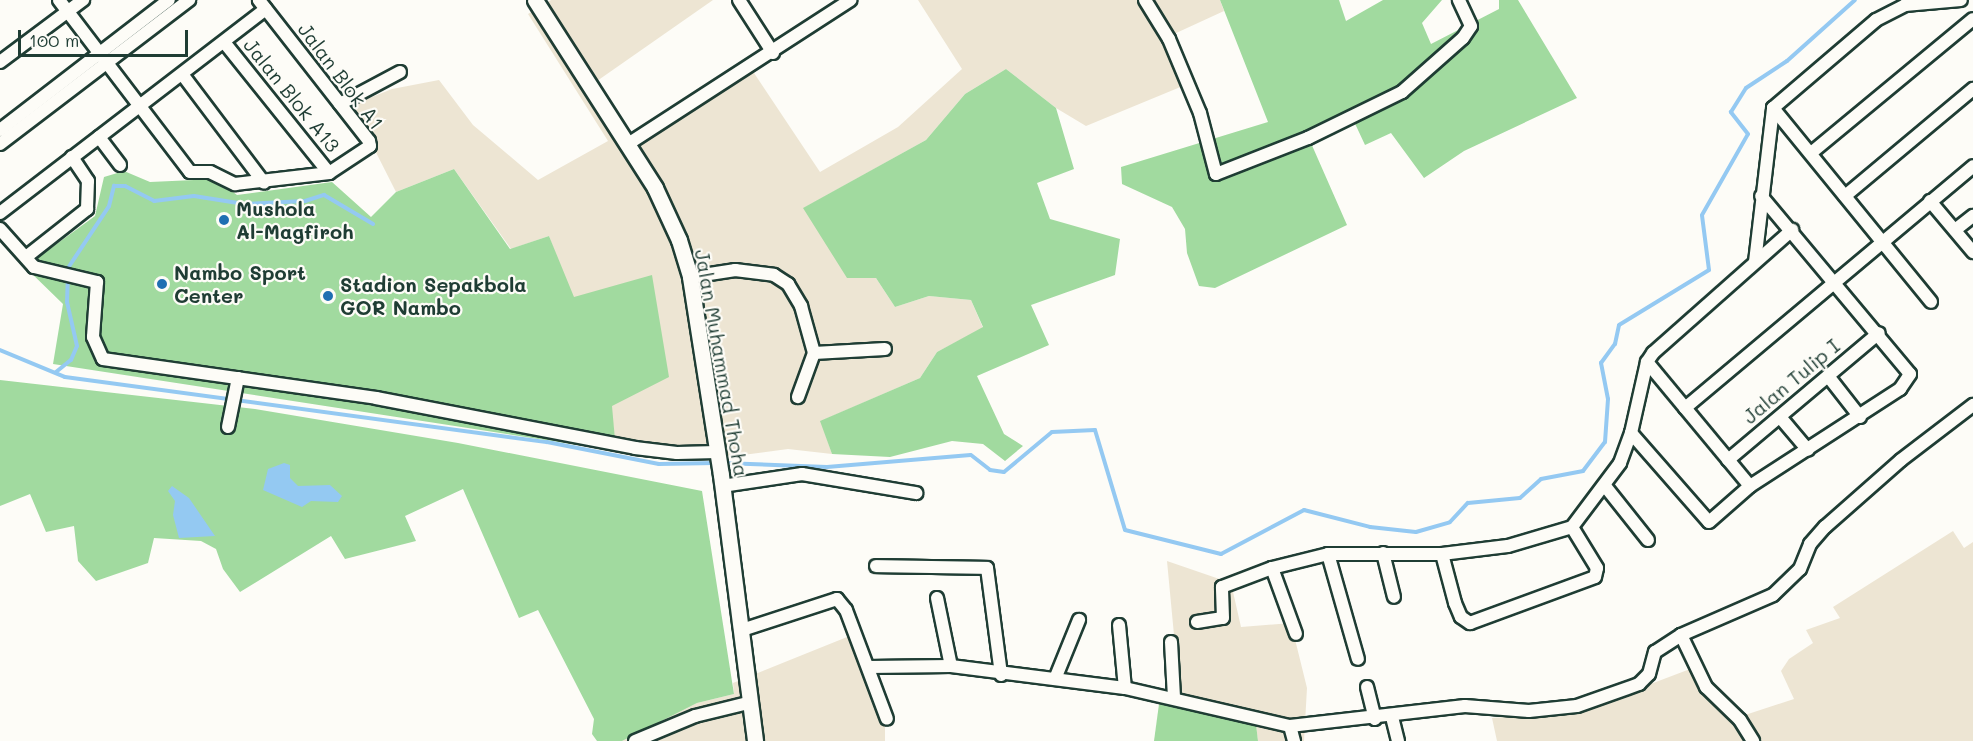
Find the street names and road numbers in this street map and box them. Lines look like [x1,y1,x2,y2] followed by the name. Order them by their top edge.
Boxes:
[293,18,389,134] street label: Jalan Blok A1
[239,33,345,157] street label: Jalan Blok A13
[690,247,754,479] street label: Jalan Muhammad Thoha
[1738,334,1844,428] street label: Jalan Tulip I

